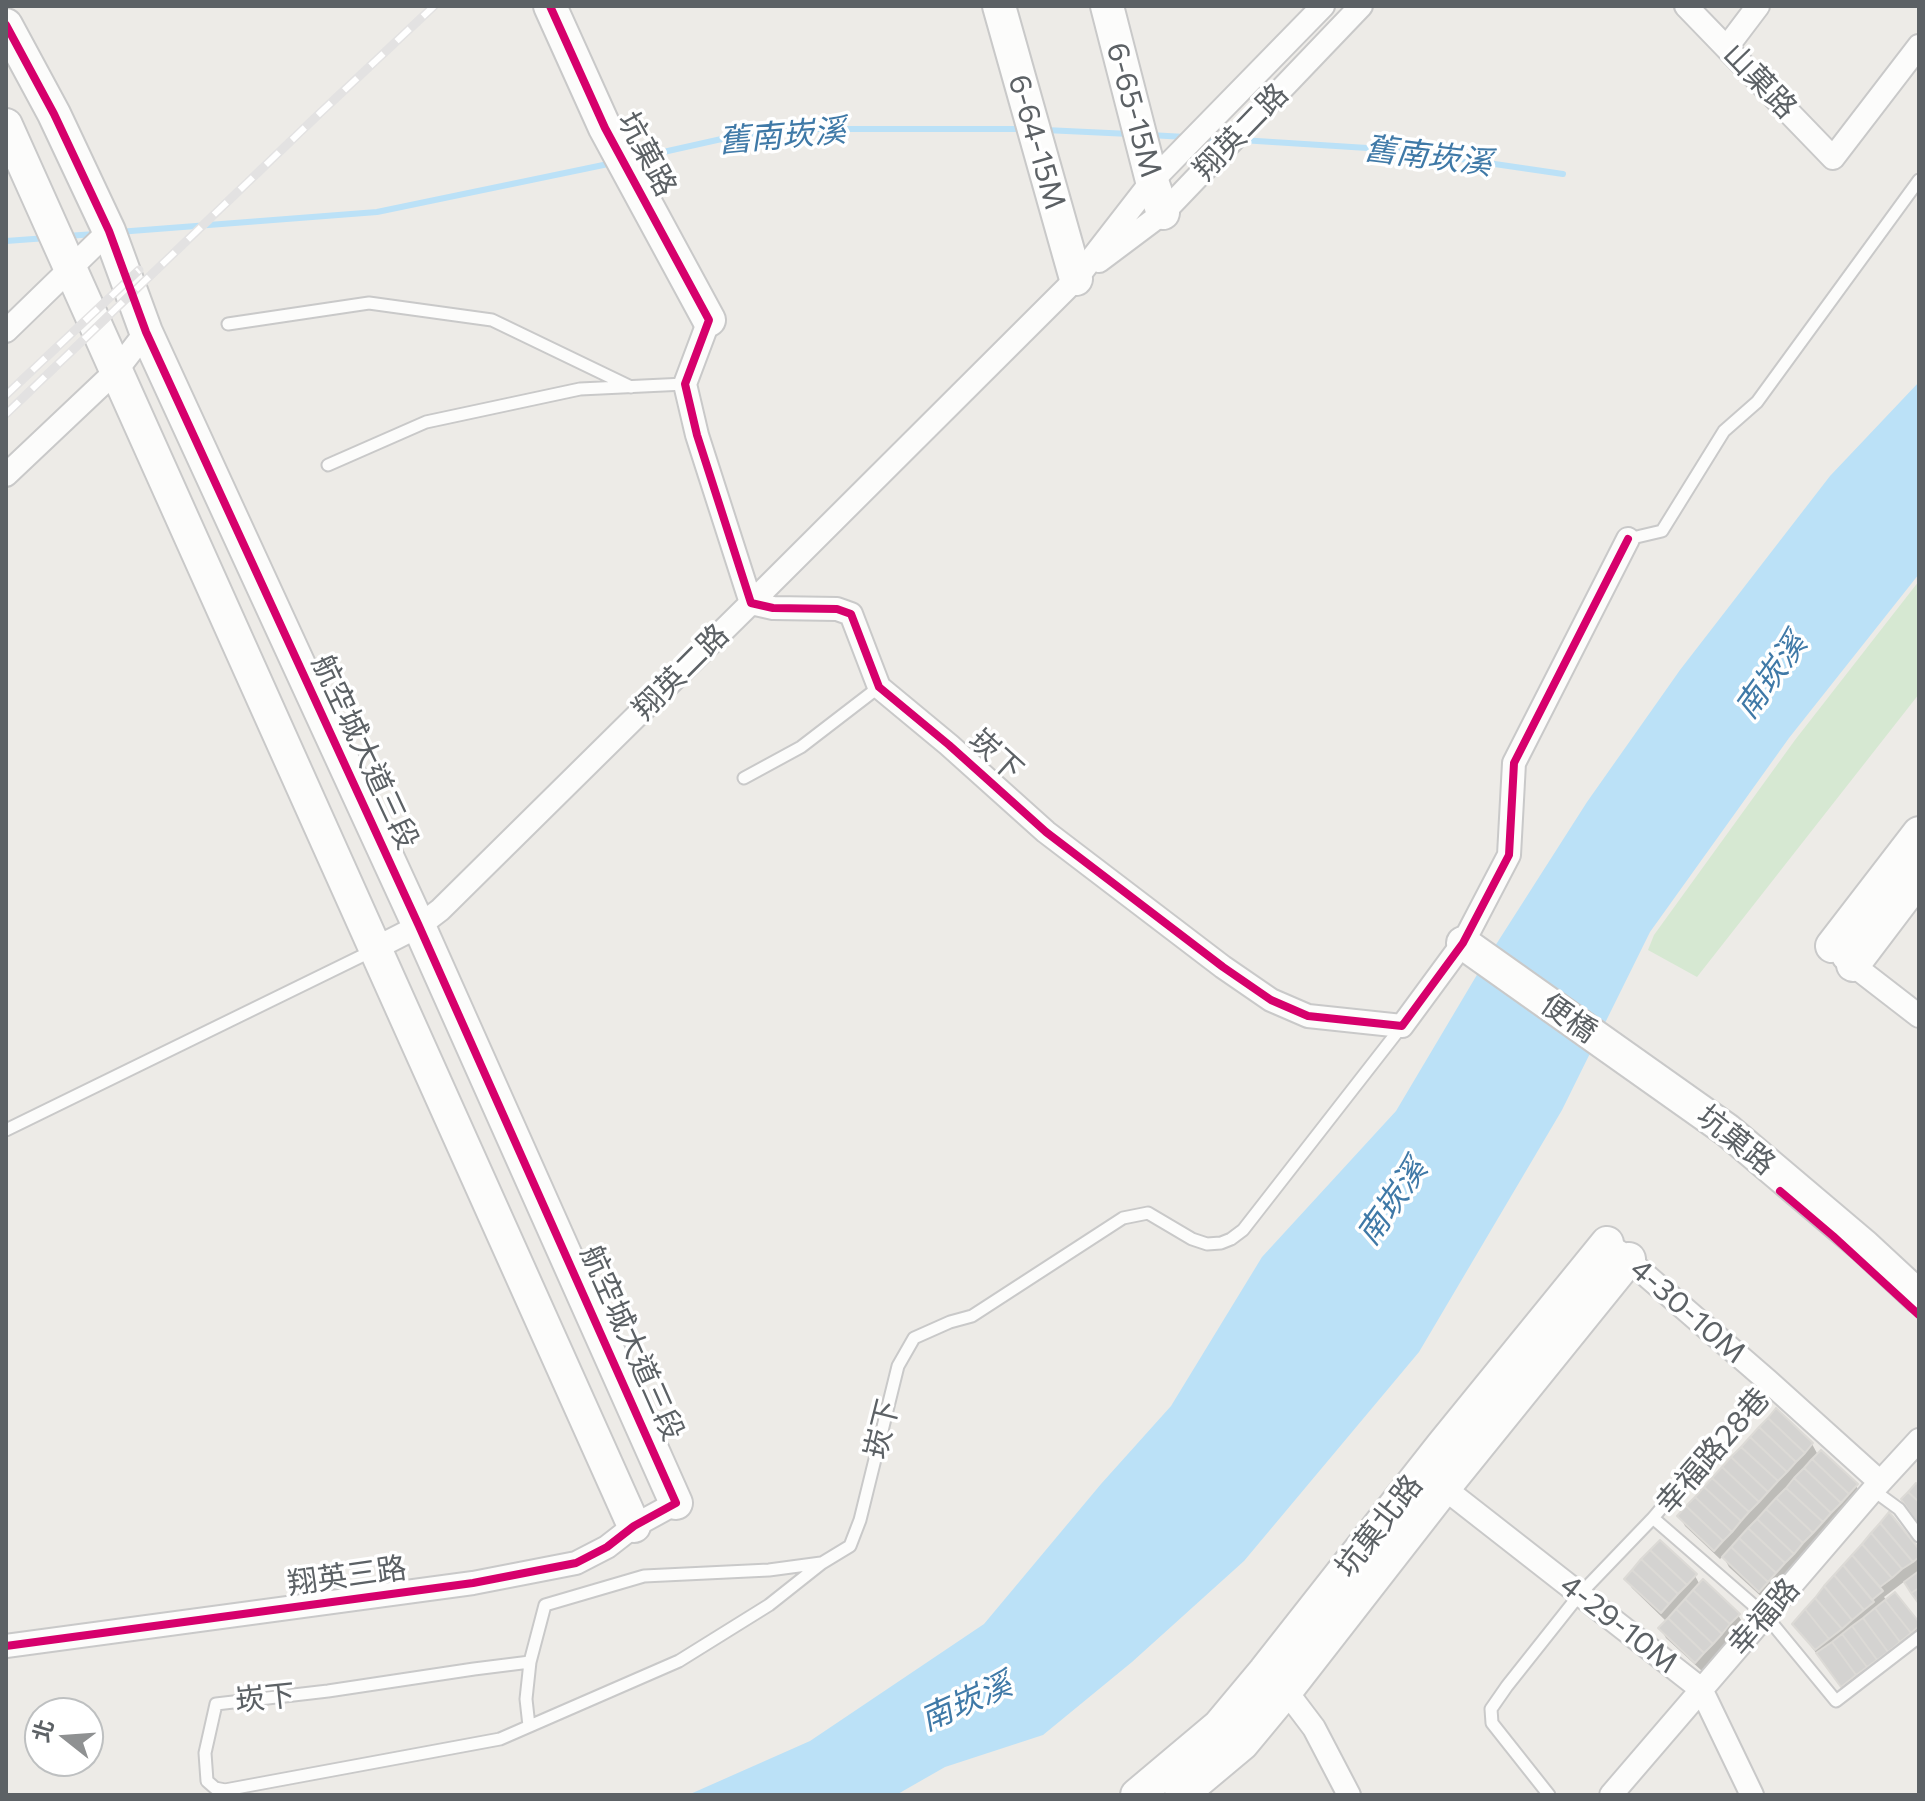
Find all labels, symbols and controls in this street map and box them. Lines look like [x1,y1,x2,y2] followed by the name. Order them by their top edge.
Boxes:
[1716,36,1804,126] street label: 山菓路
[1099,39,1169,181] street label: 6-65-15M
[1001,70,1073,214] street label: 6-64-15M
[1186,76,1296,188] street label: 翔英二路
[610,106,684,202] street label: 坑菓路
[717,111,847,161] water label: 舊南崁溪
[1362,129,1494,183] water label: 舊南崁溪
[626,617,736,727] street label: 翔英二路
[1727,626,1815,726] water label: 南崁溪
[304,649,426,855] street label: 航空城大道三段
[962,722,1030,788] street label: 崁下
[1534,986,1604,1050] street label: 便橋
[1690,1098,1782,1182] street label: 坑菓路
[1349,1152,1435,1252] water label: 南崁溪
[573,1240,691,1446] street label: 航空城大道三段
[1623,1251,1753,1371] street label: 4-30-10M
[1649,1381,1777,1521] street label: 幸福路28巷
[857,1396,907,1462] street label: 崁下
[1328,1468,1430,1584] street label: 坑菓北路
[285,1550,409,1602] street label: 翔英三路
[1553,1567,1685,1681] street label: 4-29-10M
[1721,1571,1807,1663] street label: 幸福路
[914,1665,1018,1739] water label: 南崁溪
[233,1677,297,1719] street label: 崁下
[24,1697,104,1777] north arrow
[26,1716,59,1745] text: 北

